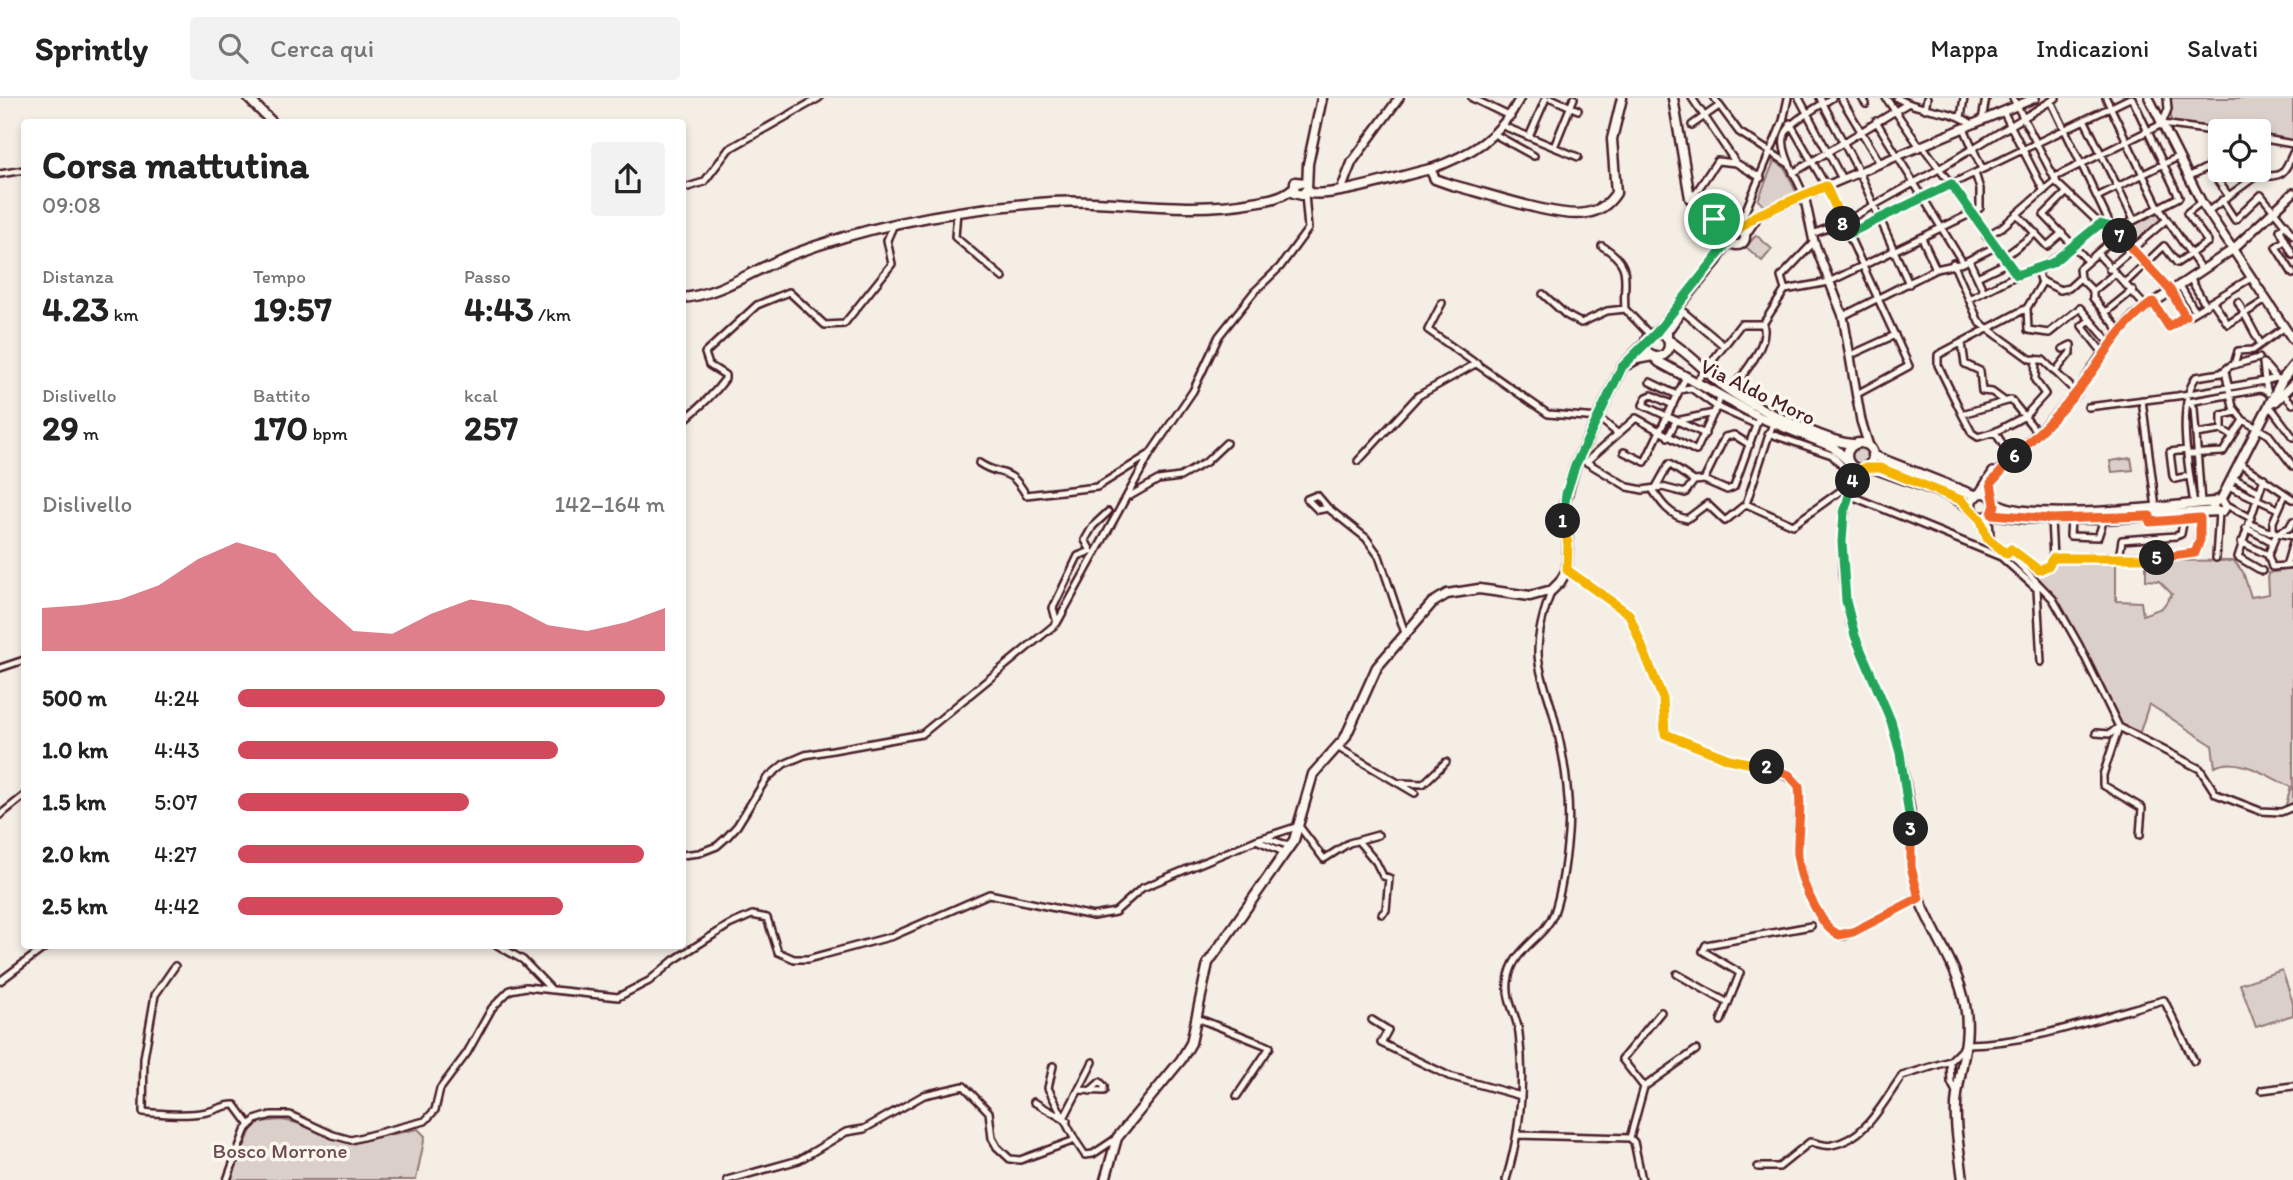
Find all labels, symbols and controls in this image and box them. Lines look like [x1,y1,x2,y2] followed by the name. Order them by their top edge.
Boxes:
[190,17,680,80] search box
[35,29,148,68] text: Sprintly
[214,29,252,67] icon: search
[270,32,374,64] text: Cerca qui
[1930,34,1998,63] text: Mappa
[2036,34,2149,63] text: Indicazioni
[2187,34,2258,63] text: Salvati
[2208,119,2271,182] map controls
[2208,119,2271,182] button: locate
[42,142,309,188] text: Corsa mattutina
[591,142,665,216] button: share
[1684,189,1744,249] pin
[42,191,101,219] text: 09:08
[1695,200,1733,238] icon: arrive
[1826,206,1860,242] pin: 8
[1837,212,1848,235] text: 8
[2102,218,2138,254] pin: 7
[2115,224,2124,247] text: 7
[42,265,114,288] text: Distanza
[253,265,306,288] text: Tempo
[464,265,511,288] text: Passo
[42,288,109,330] text: 4.23
[253,288,332,330] text: 19:57
[464,288,534,330] text: 4:43
[109,303,139,326] text: km
[534,303,571,326] text: /km
[1697,353,1820,430] street label: Via Aldo Moro
[42,384,117,407] text: Dislivello
[253,384,310,407] text: Battito
[464,384,498,407] text: kcal
[42,407,79,449] text: 29
[253,407,308,449] text: 170
[464,407,518,449] text: 257
[79,422,99,445] text: m
[308,422,348,445] text: bpm
[1997,438,2032,474] pin: 6
[2009,444,2020,467] text: 6
[1836,464,1870,498] pin: 4
[1847,469,1858,492] text: 4
[42,490,132,518] text: Dislivello
[554,490,665,518] text: 142–164 m
[1546,504,1580,538] pin: 1
[1558,509,1567,532] text: 1
[2140,540,2174,575] pin: 5
[2152,546,2161,569] text: 5
[42,684,107,712] text: 500 m
[154,684,199,712] text: 4:24
[42,736,108,764] text: 1.0 km
[154,736,200,764] text: 4:43
[1750,750,1784,784] pin: 2
[1762,755,1772,778] text: 2
[42,788,106,816] text: 1.5 km
[154,788,197,816] text: 5:07
[1894,812,1928,846] pin: 3
[1905,817,1916,840] text: 3
[42,840,110,868] text: 2.0 km
[154,840,197,868] text: 4:27
[42,892,107,920] text: 2.5 km
[154,892,199,920] text: 4:42
[213,1138,347,1163] park label: Bosco Morrone

